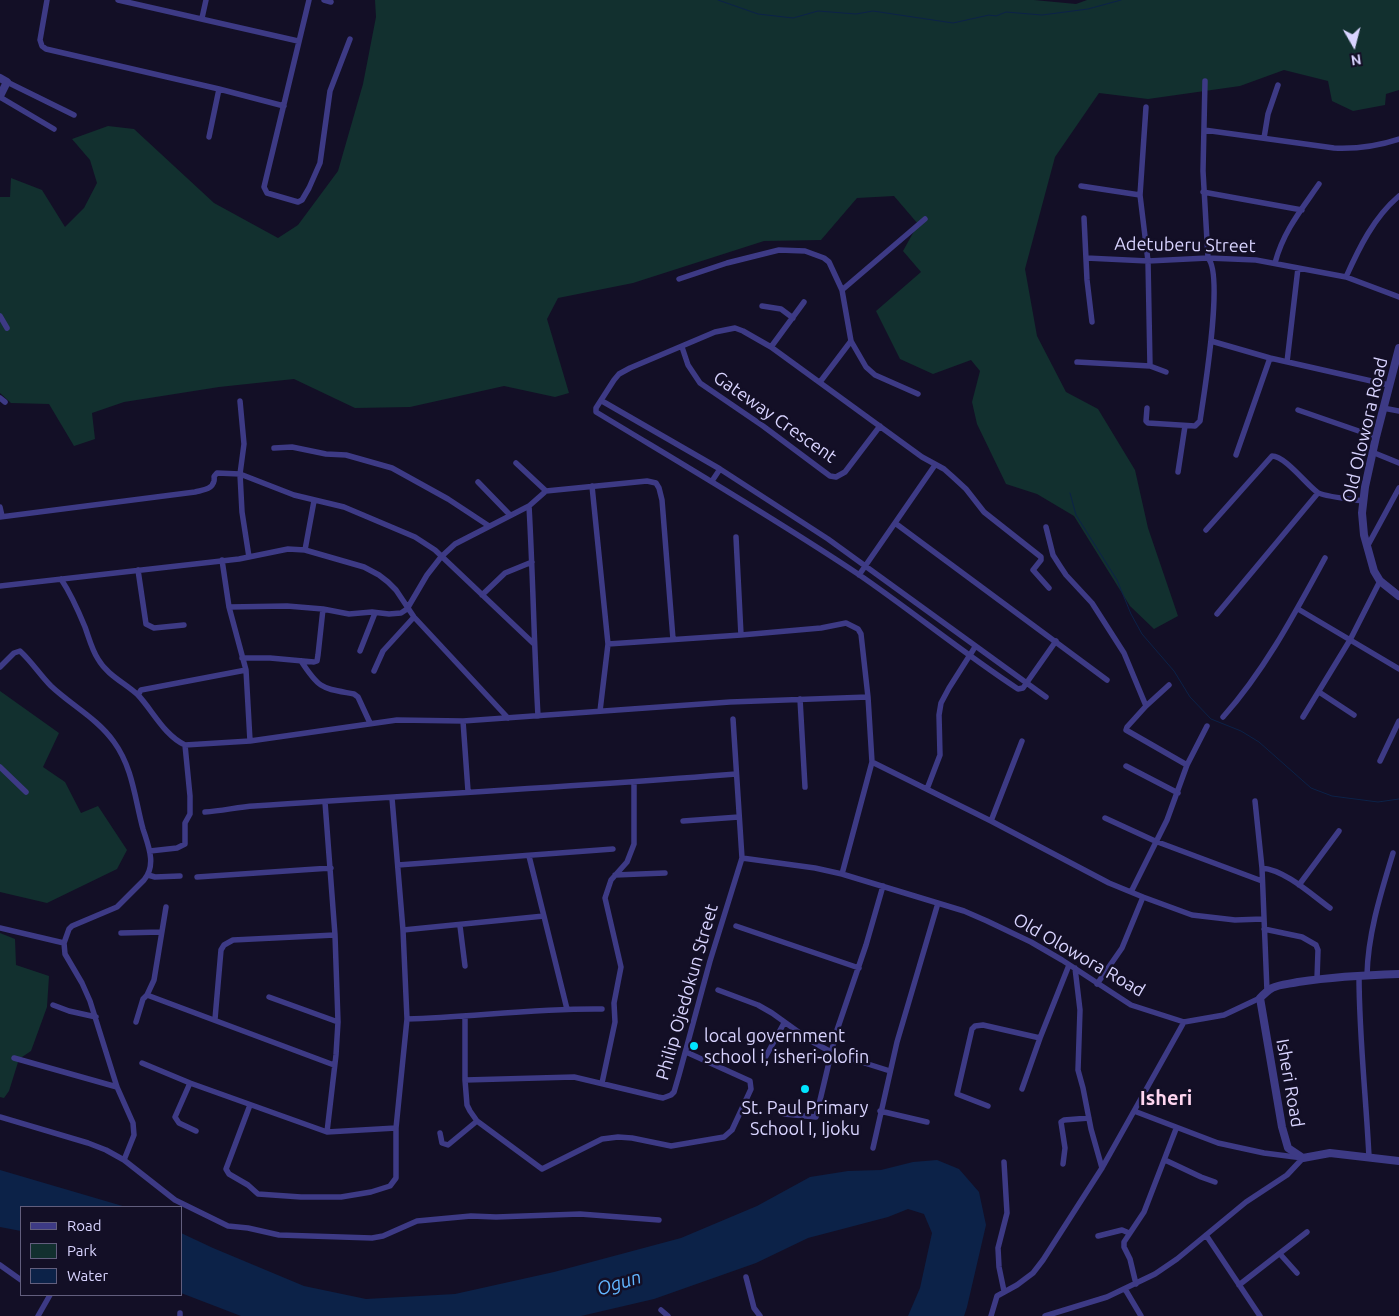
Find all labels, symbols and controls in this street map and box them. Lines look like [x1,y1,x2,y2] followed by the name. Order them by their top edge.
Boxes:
[1329,20,1379,70] north arrow
[1350,51,1362,69] text: N
[1114,233,1256,257] street label: Adetuberu Street
[1338,355,1392,505] street label: Old Olowora Road
[709,366,841,468] street label: Gateway Crescent
[651,901,723,1083] street label: Philip Ojedokun Street
[1009,908,1149,1002] street label: Old Olowora Road
[704,1025,869,1068] place label: local government school i, isheri-olofin
[1272,1037,1308,1129] street label: Isheri Road
[688,1040,700,1052] marker: local government school i, isheri-olofin
[799,1083,811,1095] marker: St. Paul Primary School I, Ijoku
[1140,1086,1192,1110] district label: Isheri
[742,1097,868,1140] place label: St. Paul Primary School I, Ijoku
[20,1206,182,1296] legend
[67,1217,102,1234] text: Road
[67,1242,97,1259] text: Park
[594,1265,644,1301] water label: Ogun
[67,1267,108,1284] text: Water

